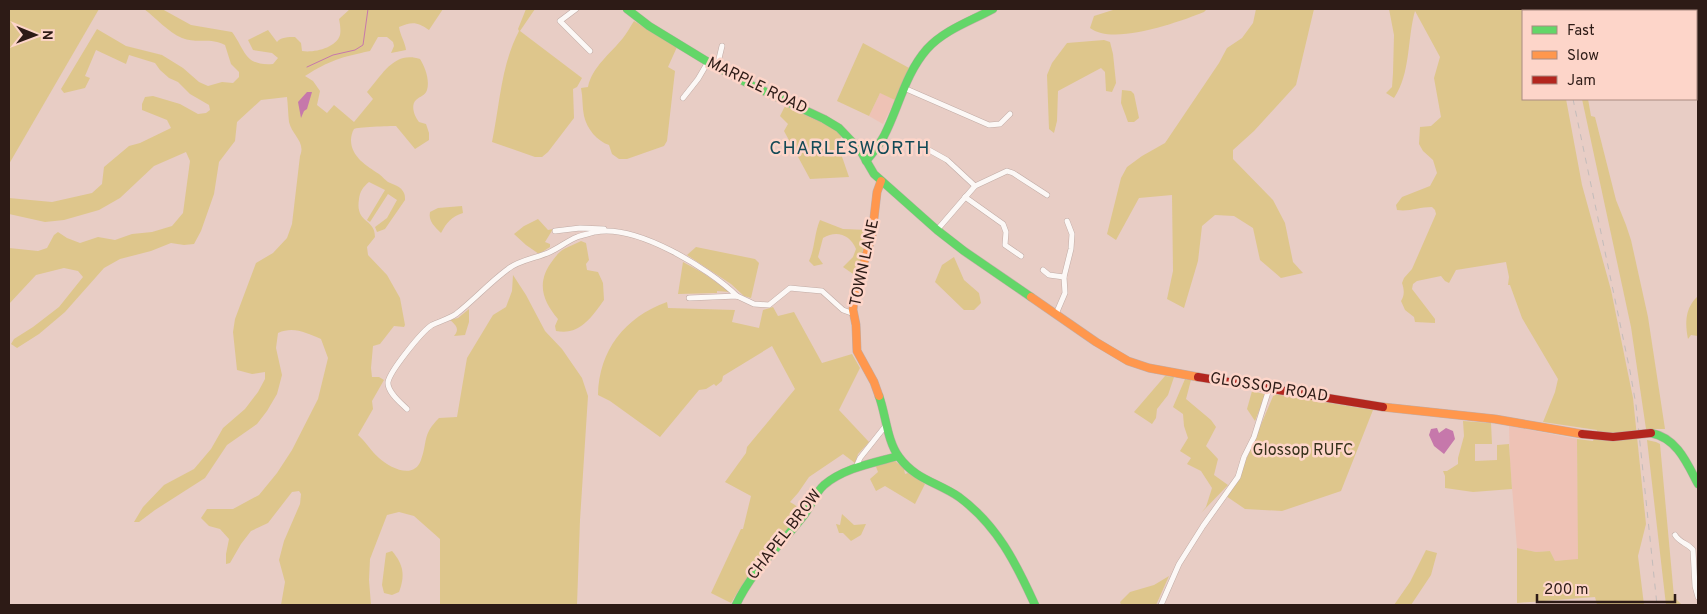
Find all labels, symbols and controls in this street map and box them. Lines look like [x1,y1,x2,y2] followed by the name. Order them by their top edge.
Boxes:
[10,10,60,60] north arrow
[1522,10,1697,100] legend
[1567,22,1595,41] text: Fast
[38,30,55,40] text: N
[1567,47,1599,66] text: Slow
[704,53,810,119] street label: MARPLE ROAD
[1567,72,1596,91] text: Jam
[769,137,931,161] district label: CHARLESWORTH
[846,217,884,309] street label: TOWN LANE
[1209,369,1329,407] street label: GLOSSOP ROAD
[1253,441,1353,461] park label: Glossop RUFC
[743,486,827,584] street label: CHAPEL BROW
[1537,572,1674,604] scale bar
[1544,581,1589,600] text: 200 m

